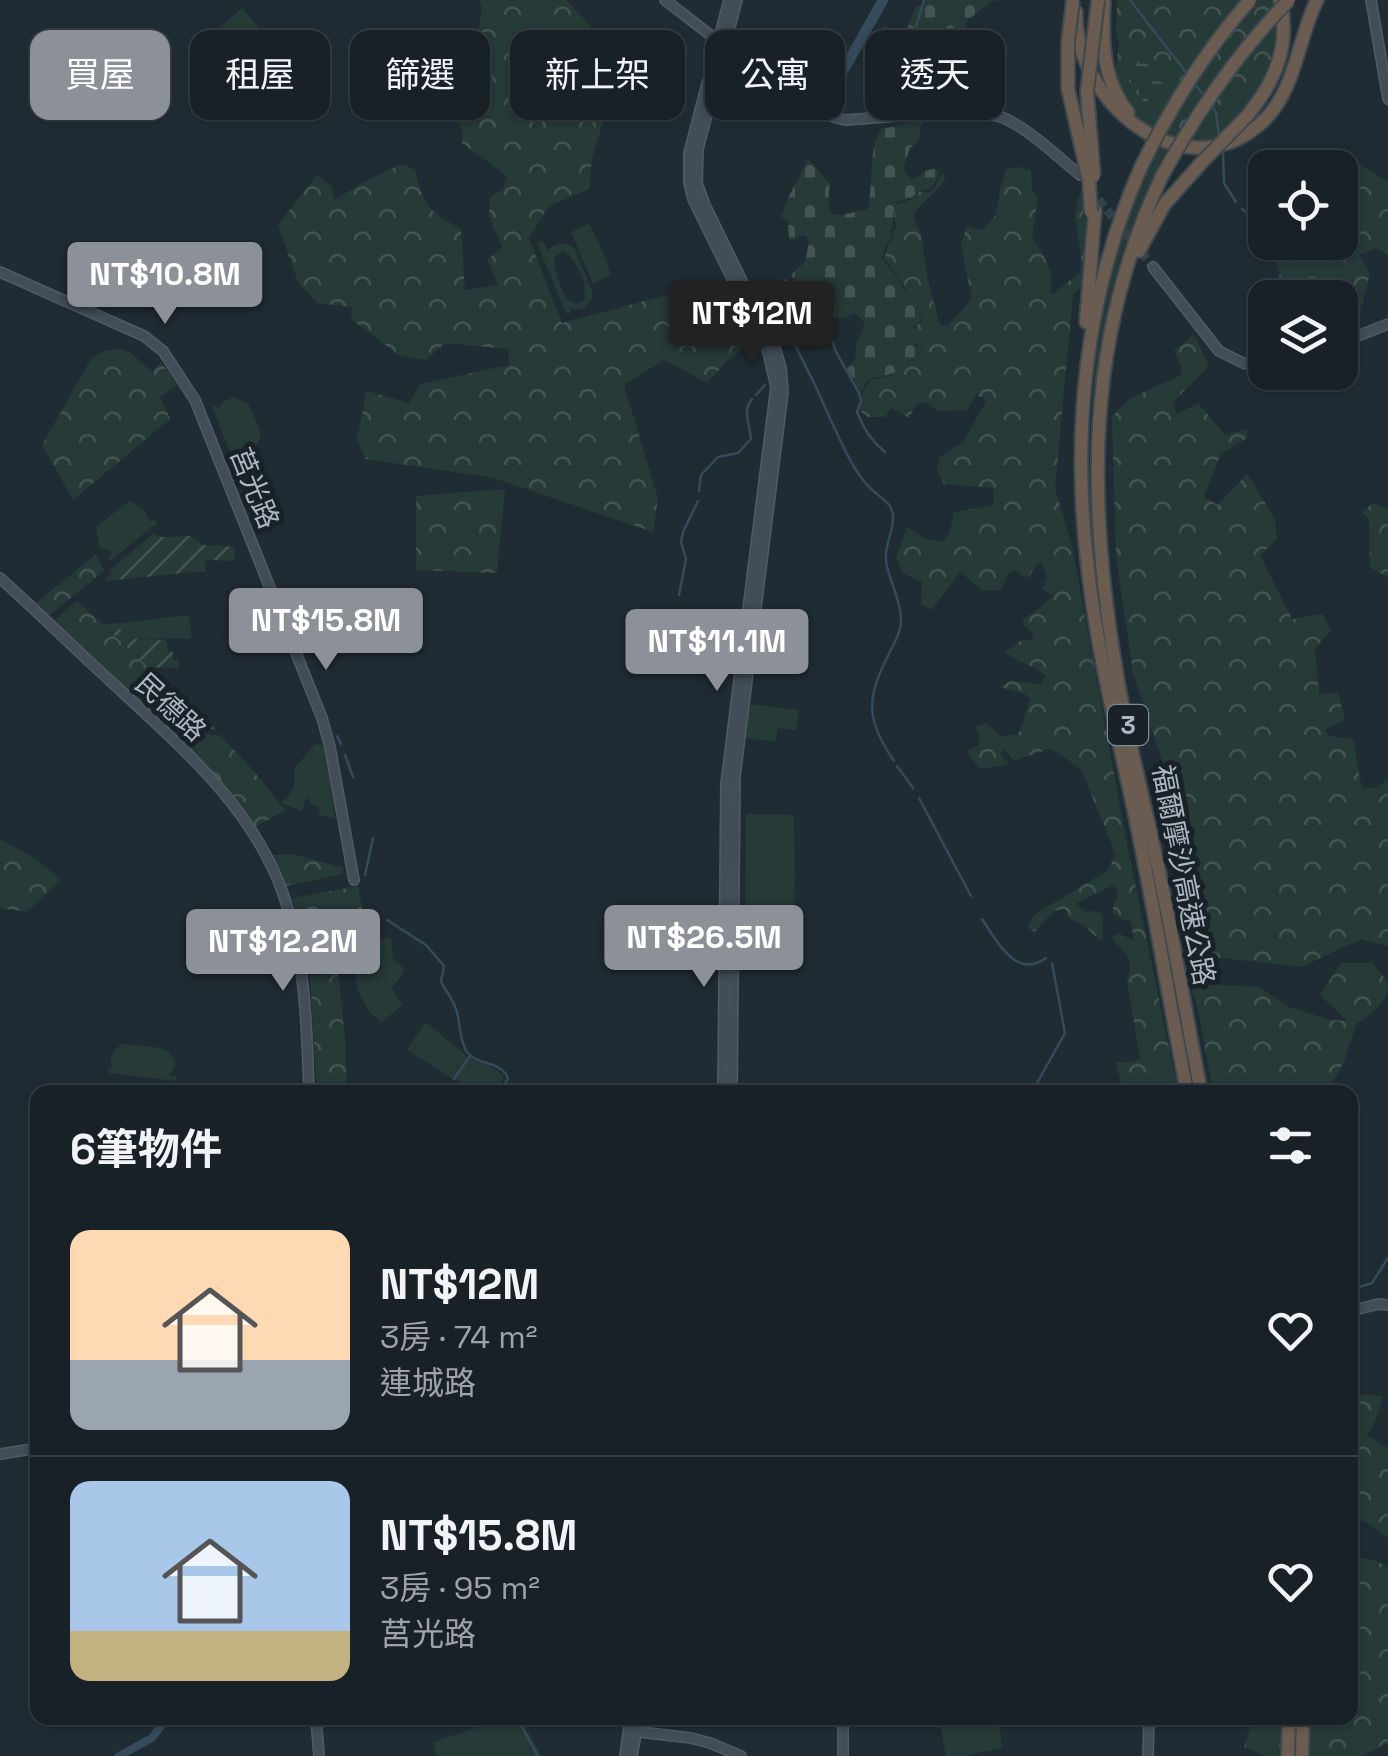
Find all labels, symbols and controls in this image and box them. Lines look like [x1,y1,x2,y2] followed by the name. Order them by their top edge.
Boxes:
[30,30,170,120] chip: 買屋
[190,30,330,120] chip: 租屋
[350,30,490,120] chip: 篩選
[510,30,685,120] chip: 新上架
[705,30,845,120] chip: 公寓
[865,30,1005,120] chip: 透天
[1248,150,1358,390] map controls
[1248,150,1358,260] button: locate
[62,242,268,327] pin: NT$10.8M
[89,254,241,294] text: NT$10.8M
[1248,280,1358,390] button: layers
[671,281,833,366] pin: NT$12M
[691,293,813,333] text: NT$12M
[223,442,287,534] street label: 莒光路
[223,588,429,673] pin: NT$15.8M
[251,600,401,640] text: NT$15.8M
[614,609,820,694] pin: NT$11.1M
[647,621,787,661] text: NT$11.1M
[128,665,214,749] street label: 民德路
[1108,705,1148,745] road number: 3
[1145,762,1223,988] street label: 福爾摩沙高速公路
[601,905,807,990] pin: NT$26.5M
[180,909,386,994] pin: NT$12.2M
[626,917,782,957] text: NT$26.5M
[208,921,358,961] text: NT$12.2M
[1263,1118,1318,1173] icon: filters
[70,1123,222,1176] text: 6筆物件
[380,1258,539,1311] text: NT$12M
[150,1270,270,1390] icon: home
[1263,1303,1318,1358] icon: heart
[380,1317,537,1357] text: 3房 · 74 m²
[380,1363,476,1403] text: 連城路
[380,1509,577,1562] text: NT$15.8M
[150,1521,270,1641] icon: home
[1263,1554,1318,1609] icon: heart
[380,1568,540,1608] text: 3房 · 95 m²
[380,1614,476,1654] text: 莒光路

